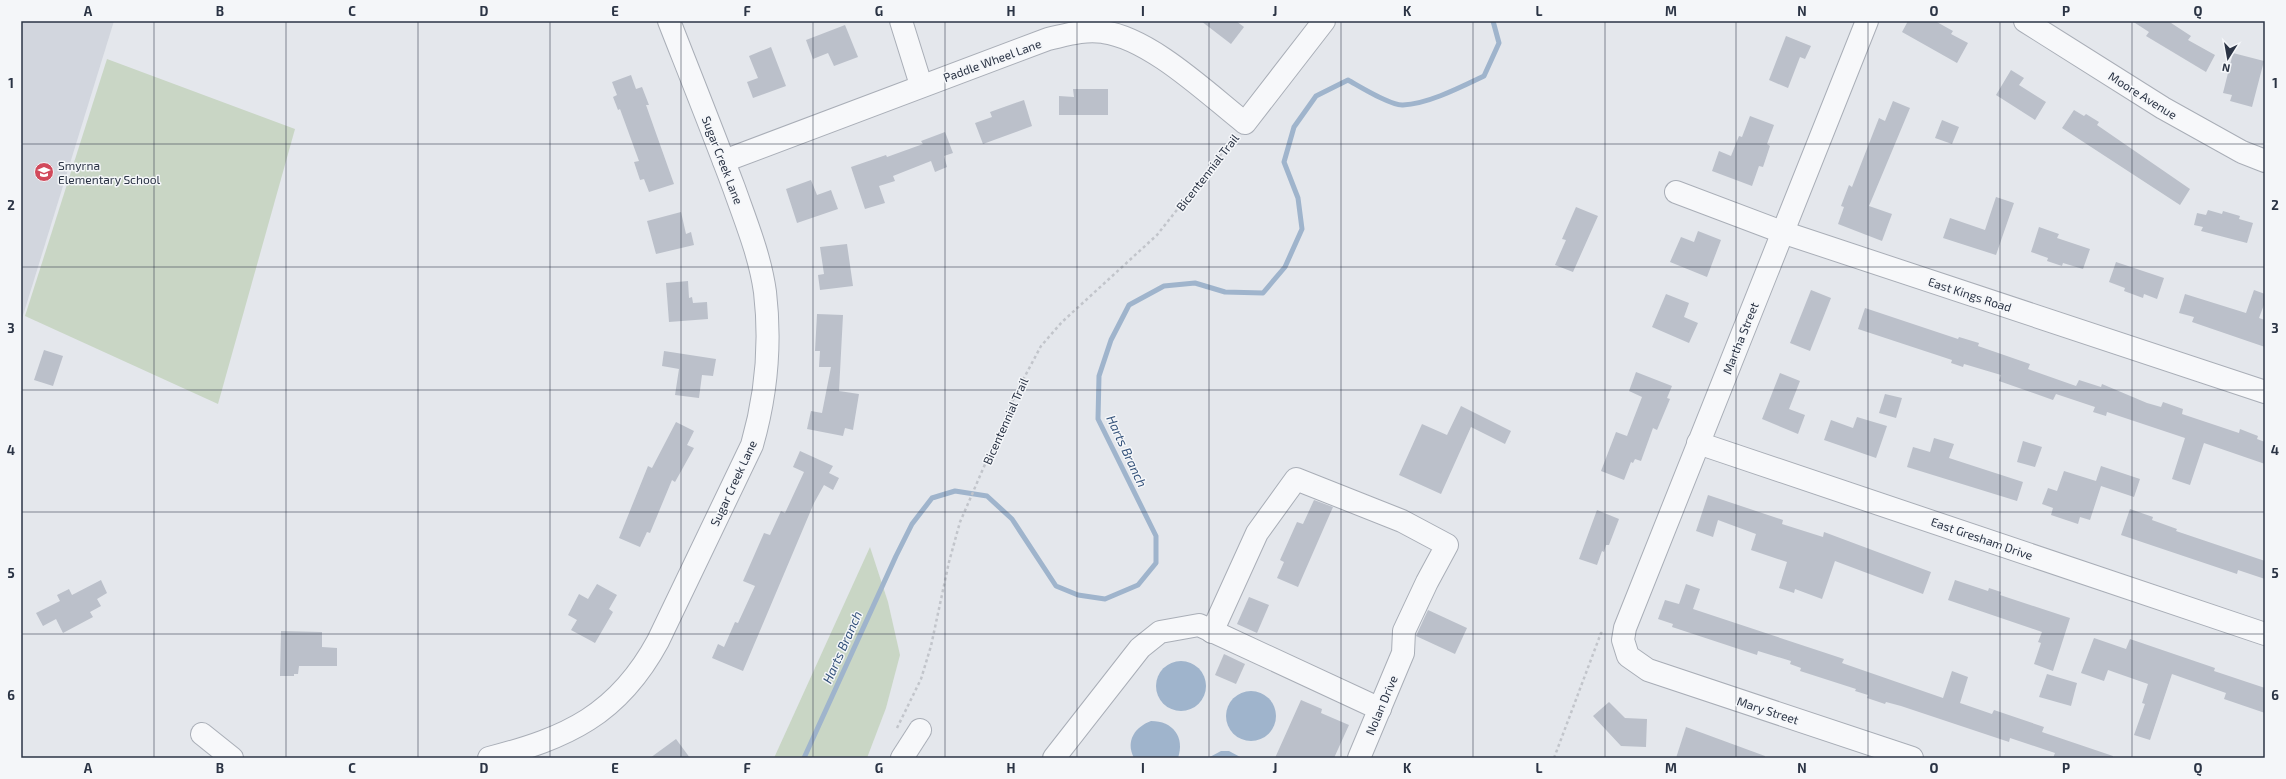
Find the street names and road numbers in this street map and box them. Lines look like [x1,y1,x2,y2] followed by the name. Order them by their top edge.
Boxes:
[941,36,1043,84] street label: Paddle Wheel Lane
[2106,68,2180,122] street label: Moore Avenue
[700,114,746,206] street label: Sugar Creek Lane
[1173,130,1242,213] street label: Bicentennial Trail
[1927,274,2013,314] street label: East Kings Road
[1719,300,1761,376] street label: Martha Street
[980,375,1031,467] street label: Bicentennial Trail
[707,438,759,528] street label: Sugar Creek Lane
[1929,514,2035,562] street label: East Gresham Drive
[1362,673,1400,737] street label: Nolan Drive
[1735,693,1801,727] street label: Mary Street

